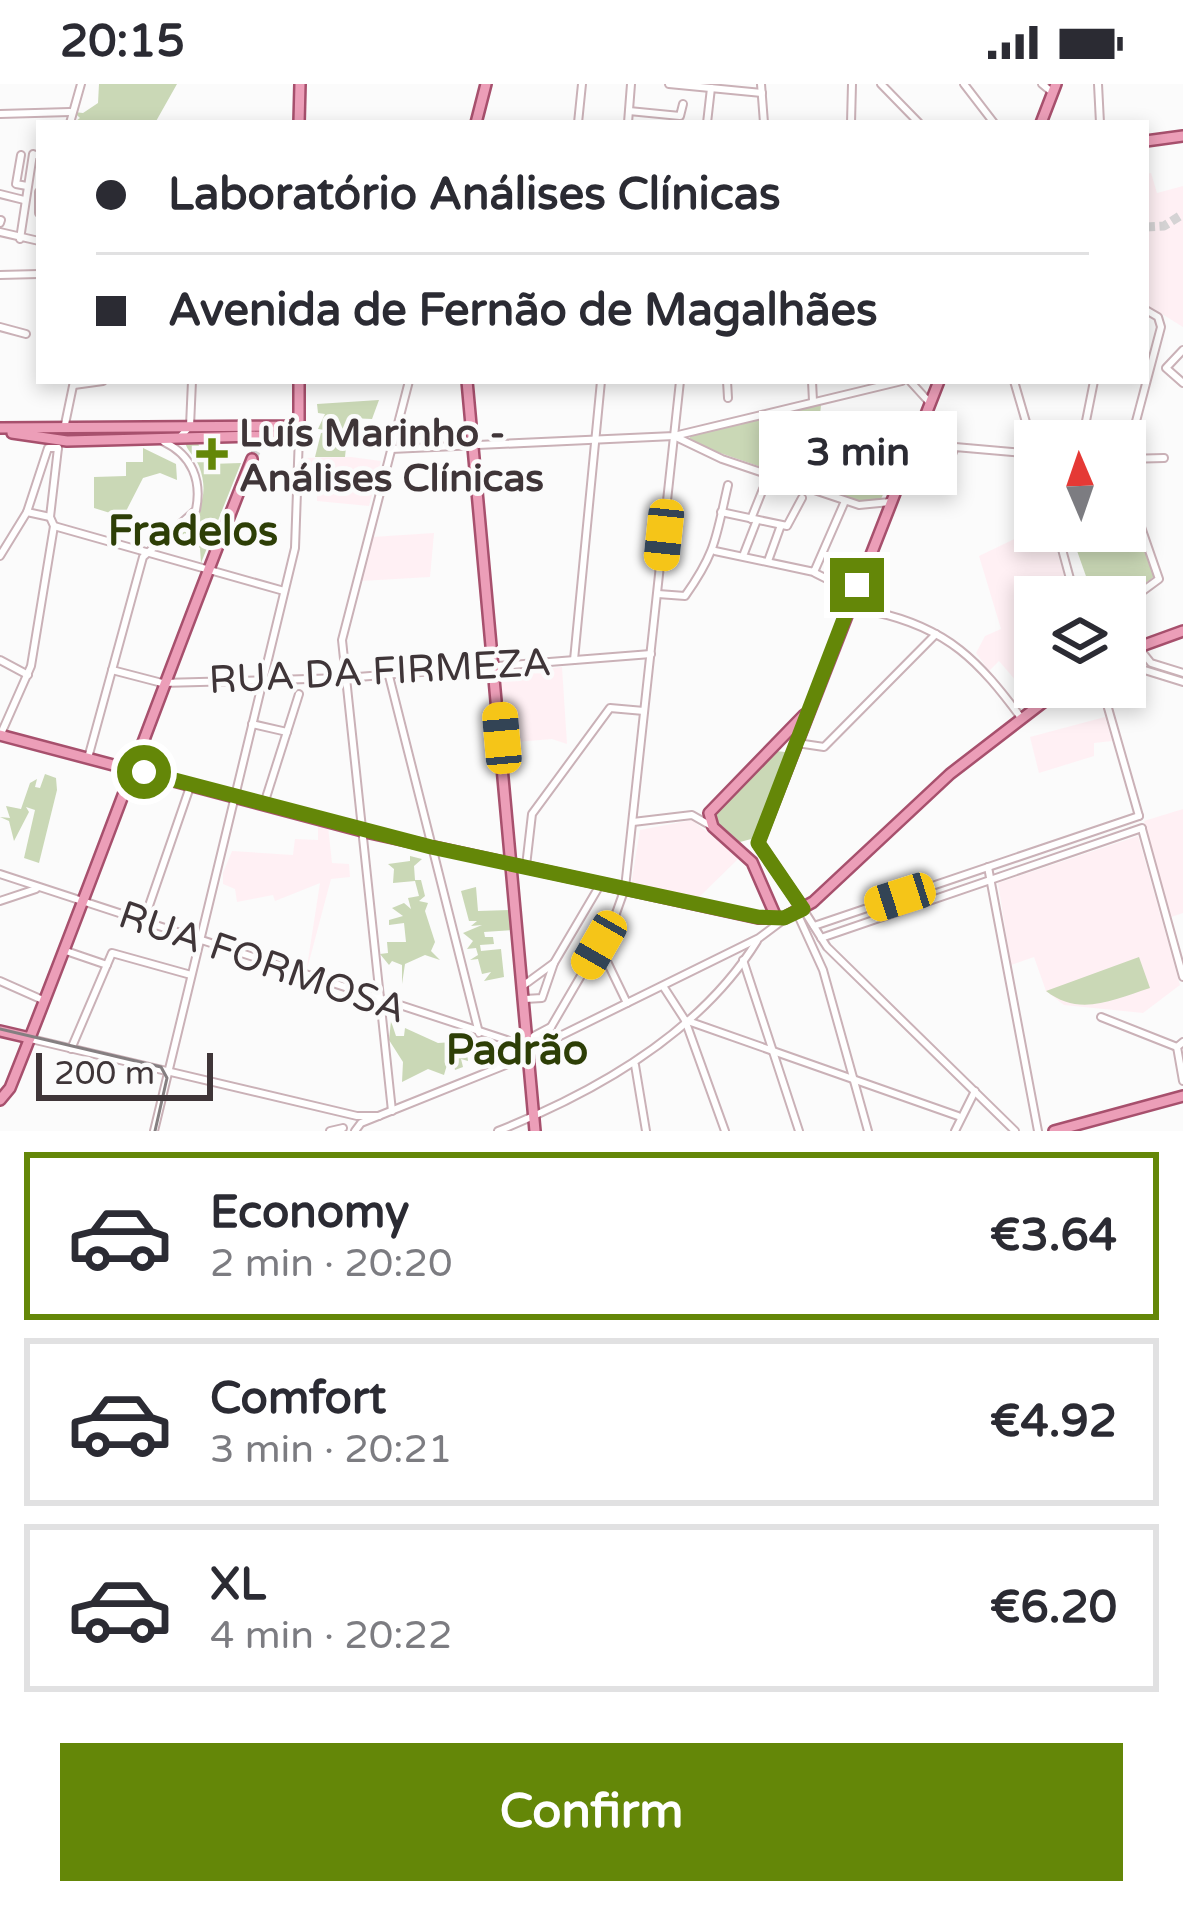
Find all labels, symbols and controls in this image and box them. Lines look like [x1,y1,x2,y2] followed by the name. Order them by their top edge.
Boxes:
[60,15,185,69] text: 20:15
[168,168,781,222] text: Laboratório Análises Clínicas
[168,284,878,338] text: Avenida de Fernão de Magalhães
[239,410,544,502] place label: Luís Marinho - Análises Clínicas
[758,411,956,495] callout: 3 min
[1014,420,1146,552] north arrow
[1014,420,1146,708] map controls
[806,429,910,476] text: 3 min
[196,438,228,470] marker: Luís Marinho - Análises Clínicas
[642,497,686,573] car
[108,506,278,557] district label: Fradelos
[830,558,884,612] route end
[1014,576,1146,708] button: layers
[208,639,553,704] street label: RUA DA FIRMEZA
[481,701,523,775] car
[117,745,171,799] route start
[860,869,940,925] car
[113,891,412,1034] street label: RUA FORMOSA
[565,905,633,985] car
[446,1025,588,1076] district label: Padrão
[36,1047,213,1100] scale bar
[54,1054,155,1093] text: 200 m
[66,1182,174,1290] icon: car
[210,1186,409,1240] text: Economy
[990,1209,1117,1263] text: €3.64
[210,1240,452,1287] text: 2 min · 20:20
[66,1368,174,1476] icon: car
[210,1372,386,1426] text: Comfort
[990,1395,1117,1449] text: €4.92
[210,1426,452,1473] text: 3 min · 20:21
[66,1554,174,1662] icon: car
[210,1558,266,1612] text: XL
[990,1581,1117,1635] text: €6.20
[210,1612,452,1659] text: 4 min · 20:22
[60,1743,1123,1881] button: Confirm

